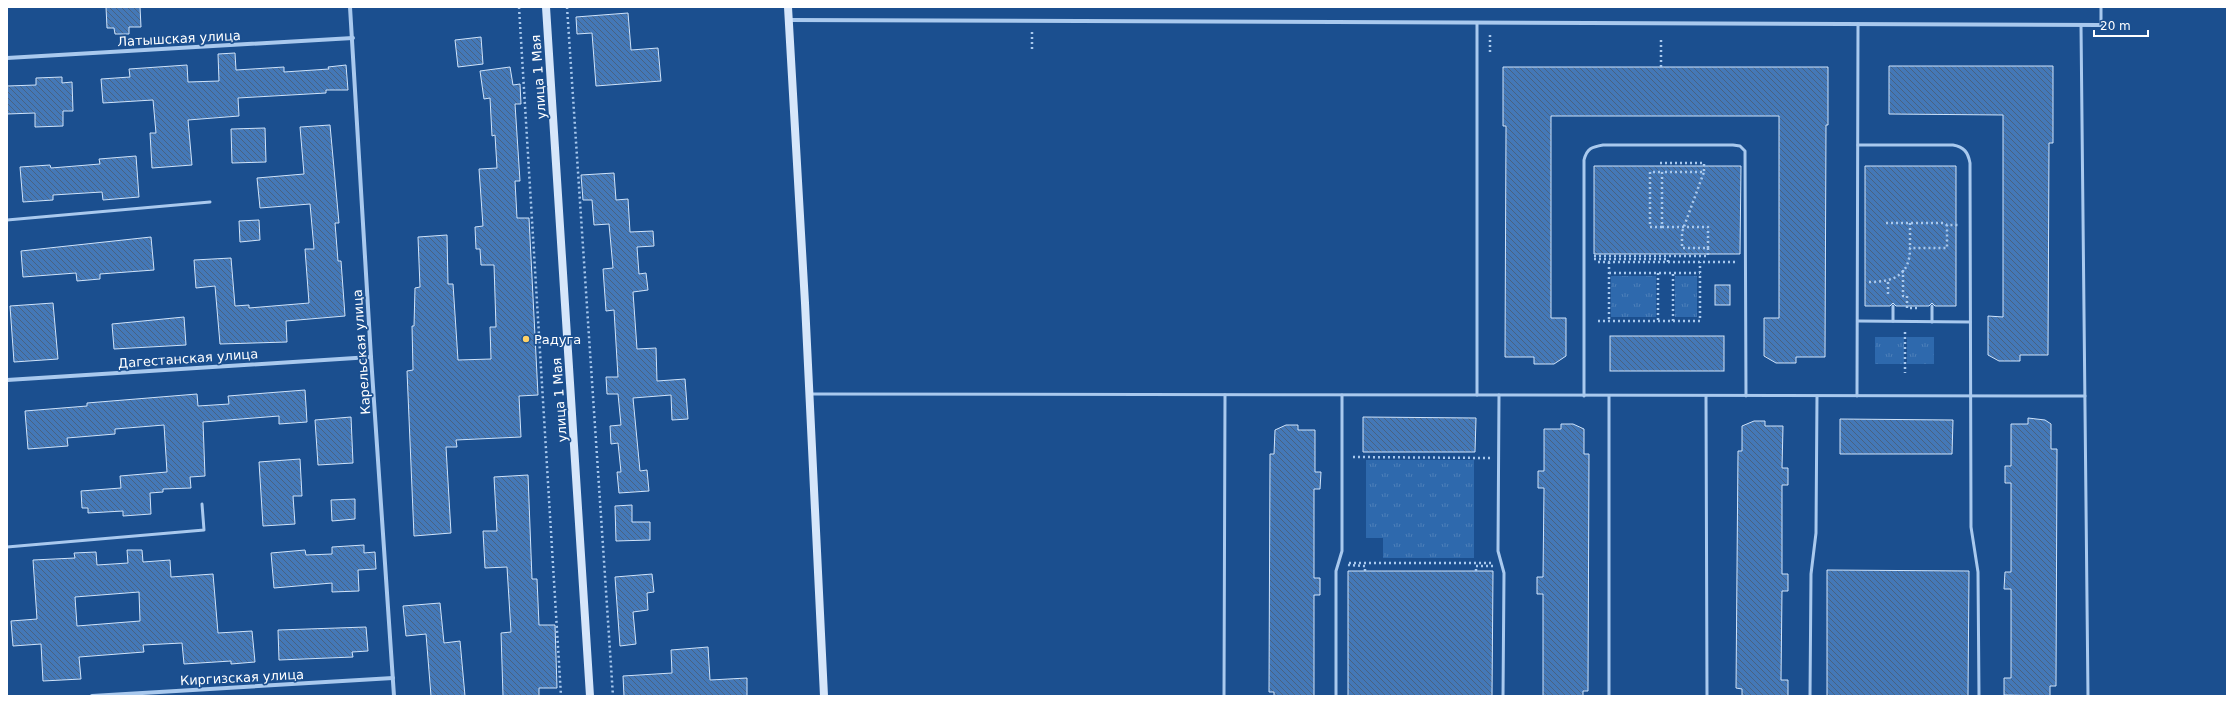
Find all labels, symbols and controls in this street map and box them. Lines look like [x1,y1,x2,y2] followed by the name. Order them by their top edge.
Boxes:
[2094,12,2148,38] scale bar
[2100,19,2131,33] text: 20 m
[117,28,241,49] street label: Латышская улица
[528,34,549,120] street label: улица 1 Мая
[350,289,373,415] street label: Карельская улица
[534,332,581,347] place label: Радуга
[521,334,531,344] marker: Радуга
[118,346,259,371] street label: Дагестанская улица
[549,357,570,443] street label: улица 1 Мая
[180,667,304,688] street label: Киргизская улица

